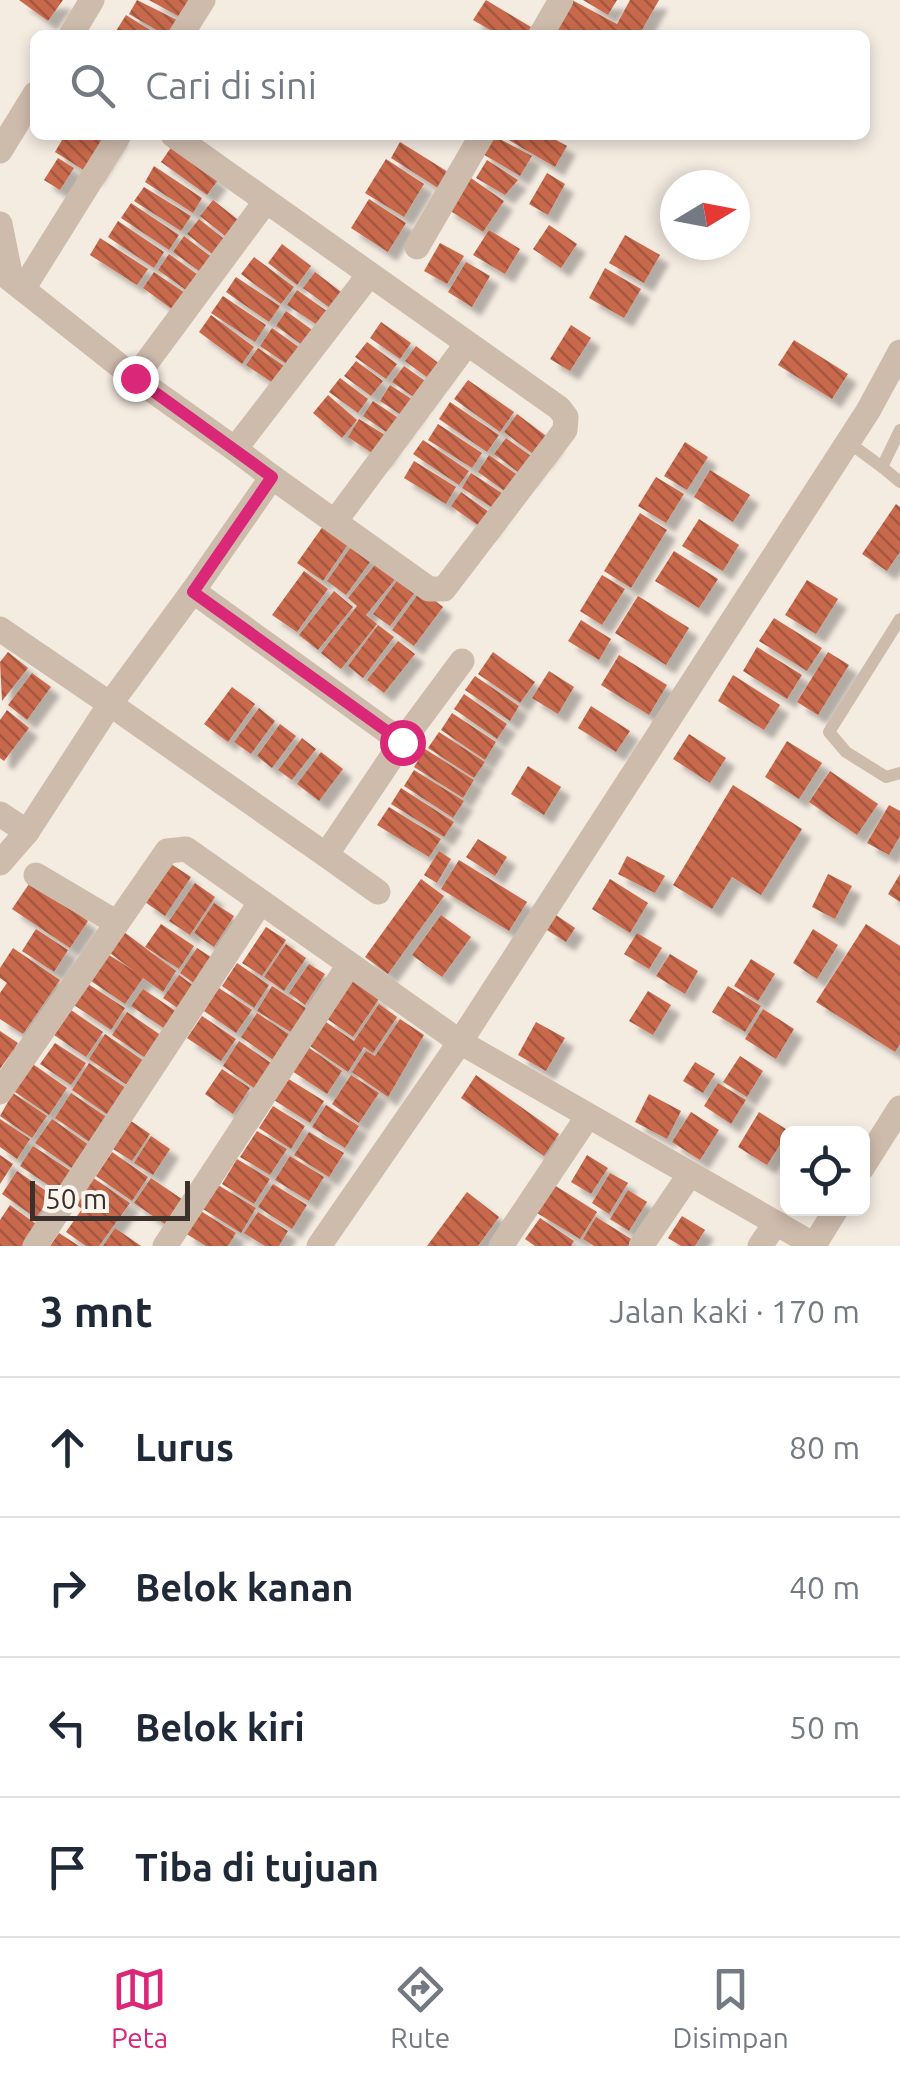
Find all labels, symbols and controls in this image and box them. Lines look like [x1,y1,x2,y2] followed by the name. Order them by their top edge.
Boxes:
[30,30,870,140] search box
[65,58,120,113] icon: search
[145,64,317,106] text: Cari di sini
[660,170,750,260] north arrow
[113,356,159,402] route end
[380,720,426,766] route start
[780,1126,870,1216] map controls
[780,1126,870,1216] button: locate
[30,1176,190,1220] scale bar
[45,1183,107,1214] text: 50 m
[40,1288,153,1335] text: 3 mnt
[609,1293,860,1329] text: Jalan kaki · 170 m
[40,1420,95,1475] icon: ahead
[135,1426,234,1468] text: Lurus
[789,1429,860,1465] text: 80 m
[40,1560,95,1615] icon: right
[135,1566,354,1608] text: Belok kanan
[789,1569,860,1605] text: 40 m
[40,1700,95,1755] icon: left
[135,1706,305,1748] text: Belok kiri
[789,1709,860,1745] text: 50 m
[40,1840,95,1895] icon: arrive
[135,1846,379,1888] text: Tiba di tujuan
[111,1962,168,2053] tab: Peta
[390,1962,450,2053] tab: Rute
[672,1962,789,2053] tab: Disimpan

